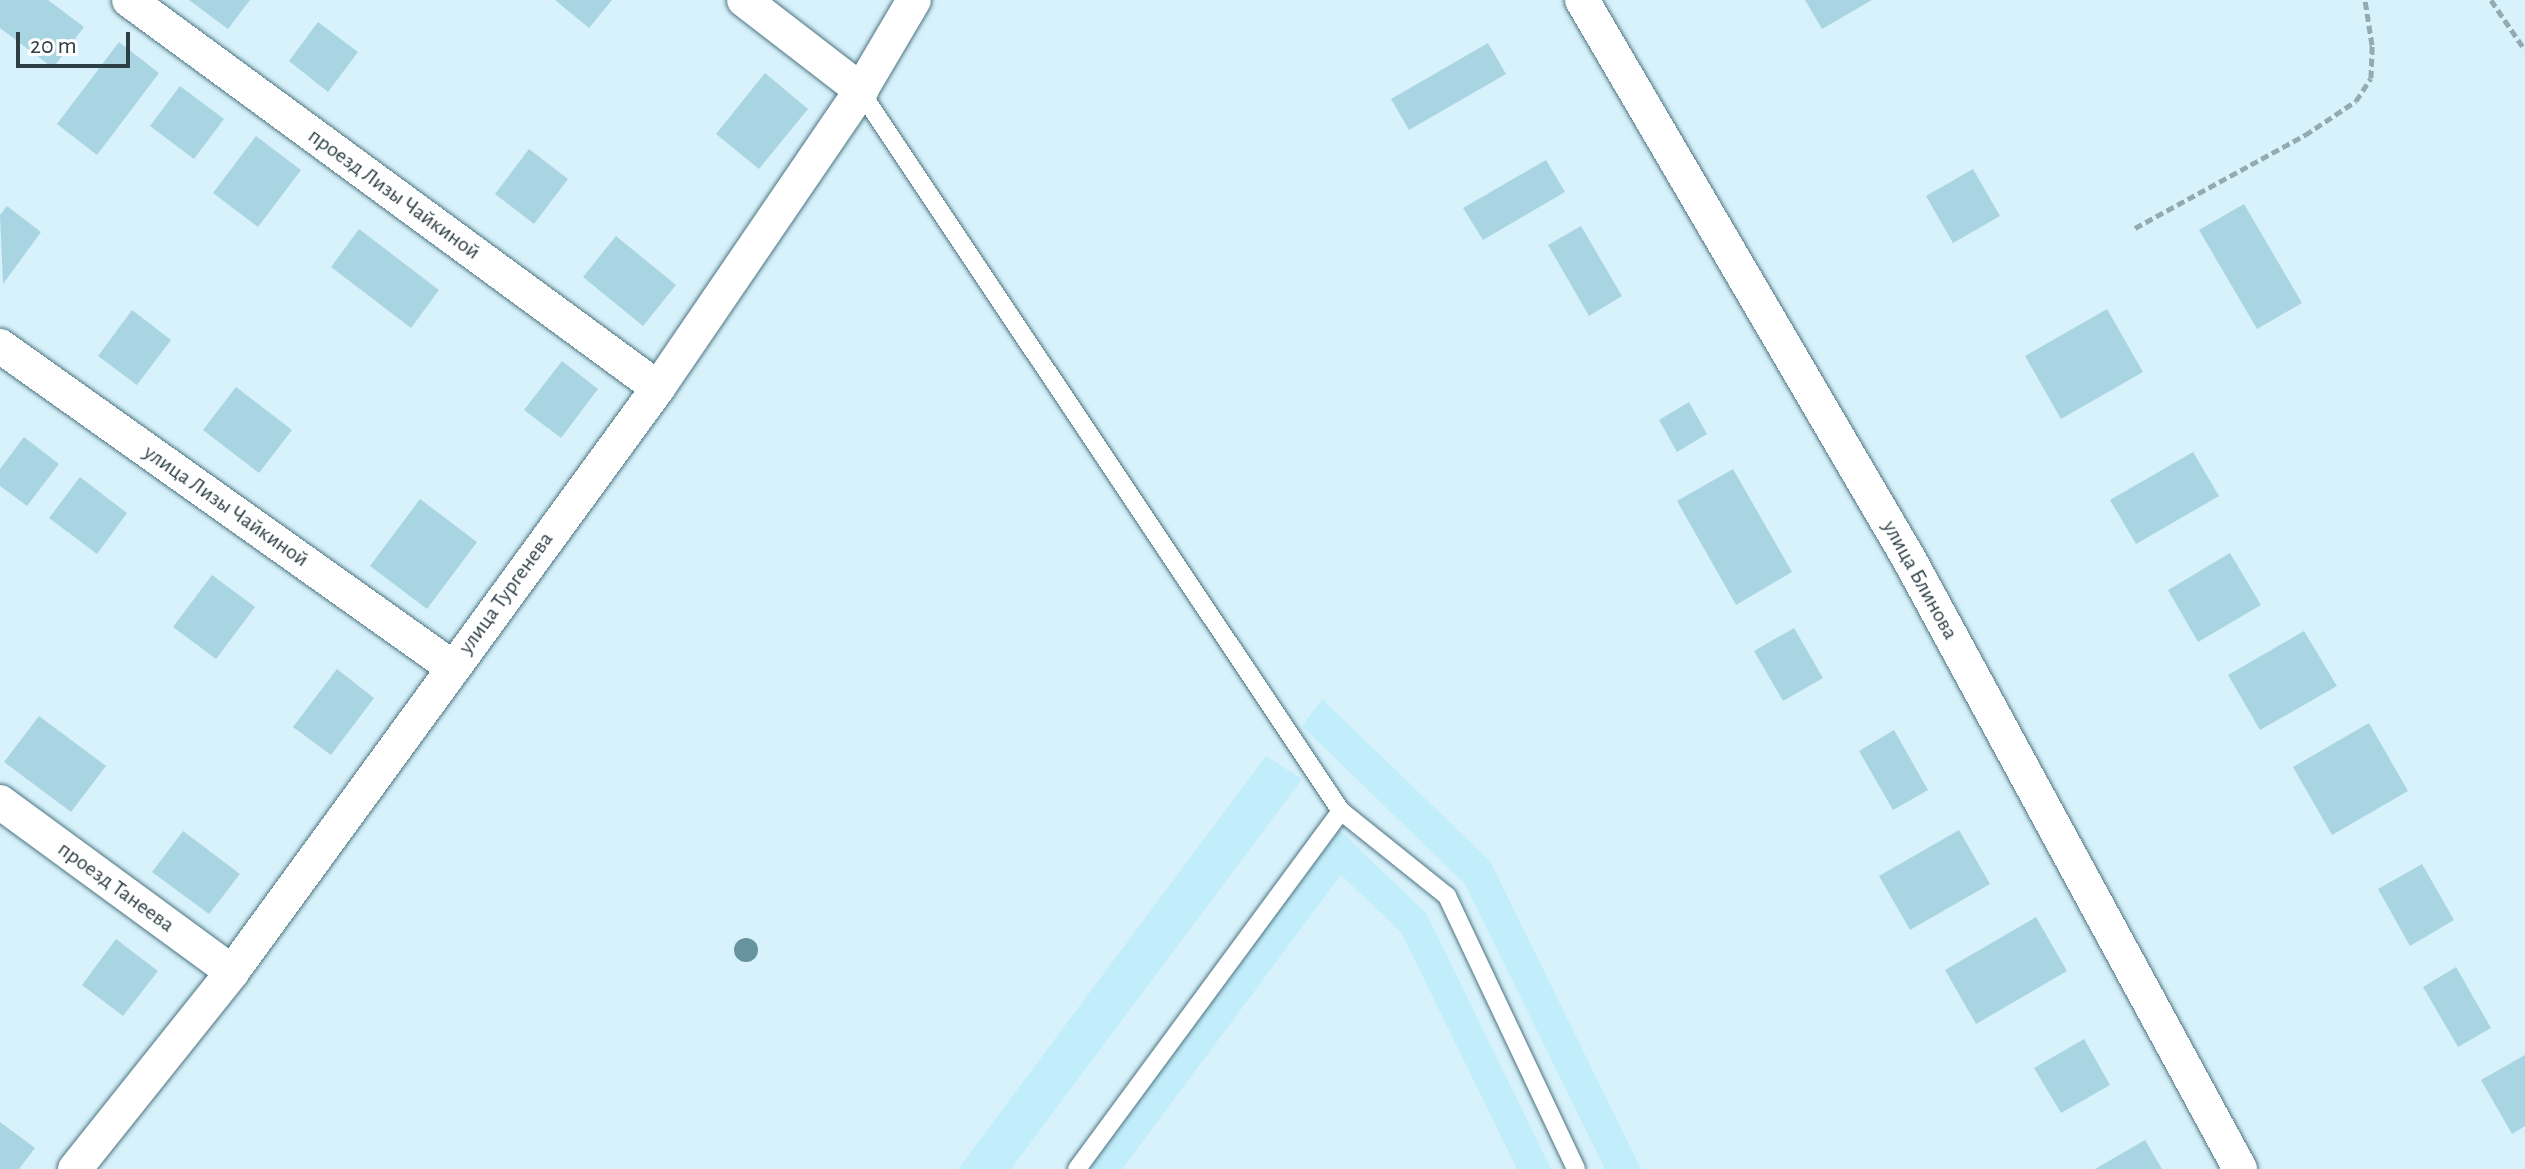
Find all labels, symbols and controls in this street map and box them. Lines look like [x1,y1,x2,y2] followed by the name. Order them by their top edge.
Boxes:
[20,16,134,66] scale bar
[30,34,77,58] text: 20 m
[303,123,485,265] street label: проезд Лизы Чайкиной
[138,439,314,573] street label: улица Лизы Чайкиной
[1876,516,1964,644] street label: улица Блинова
[453,527,559,659] street label: улица Тургенева
[52,836,180,938] street label: проезд Танеева

